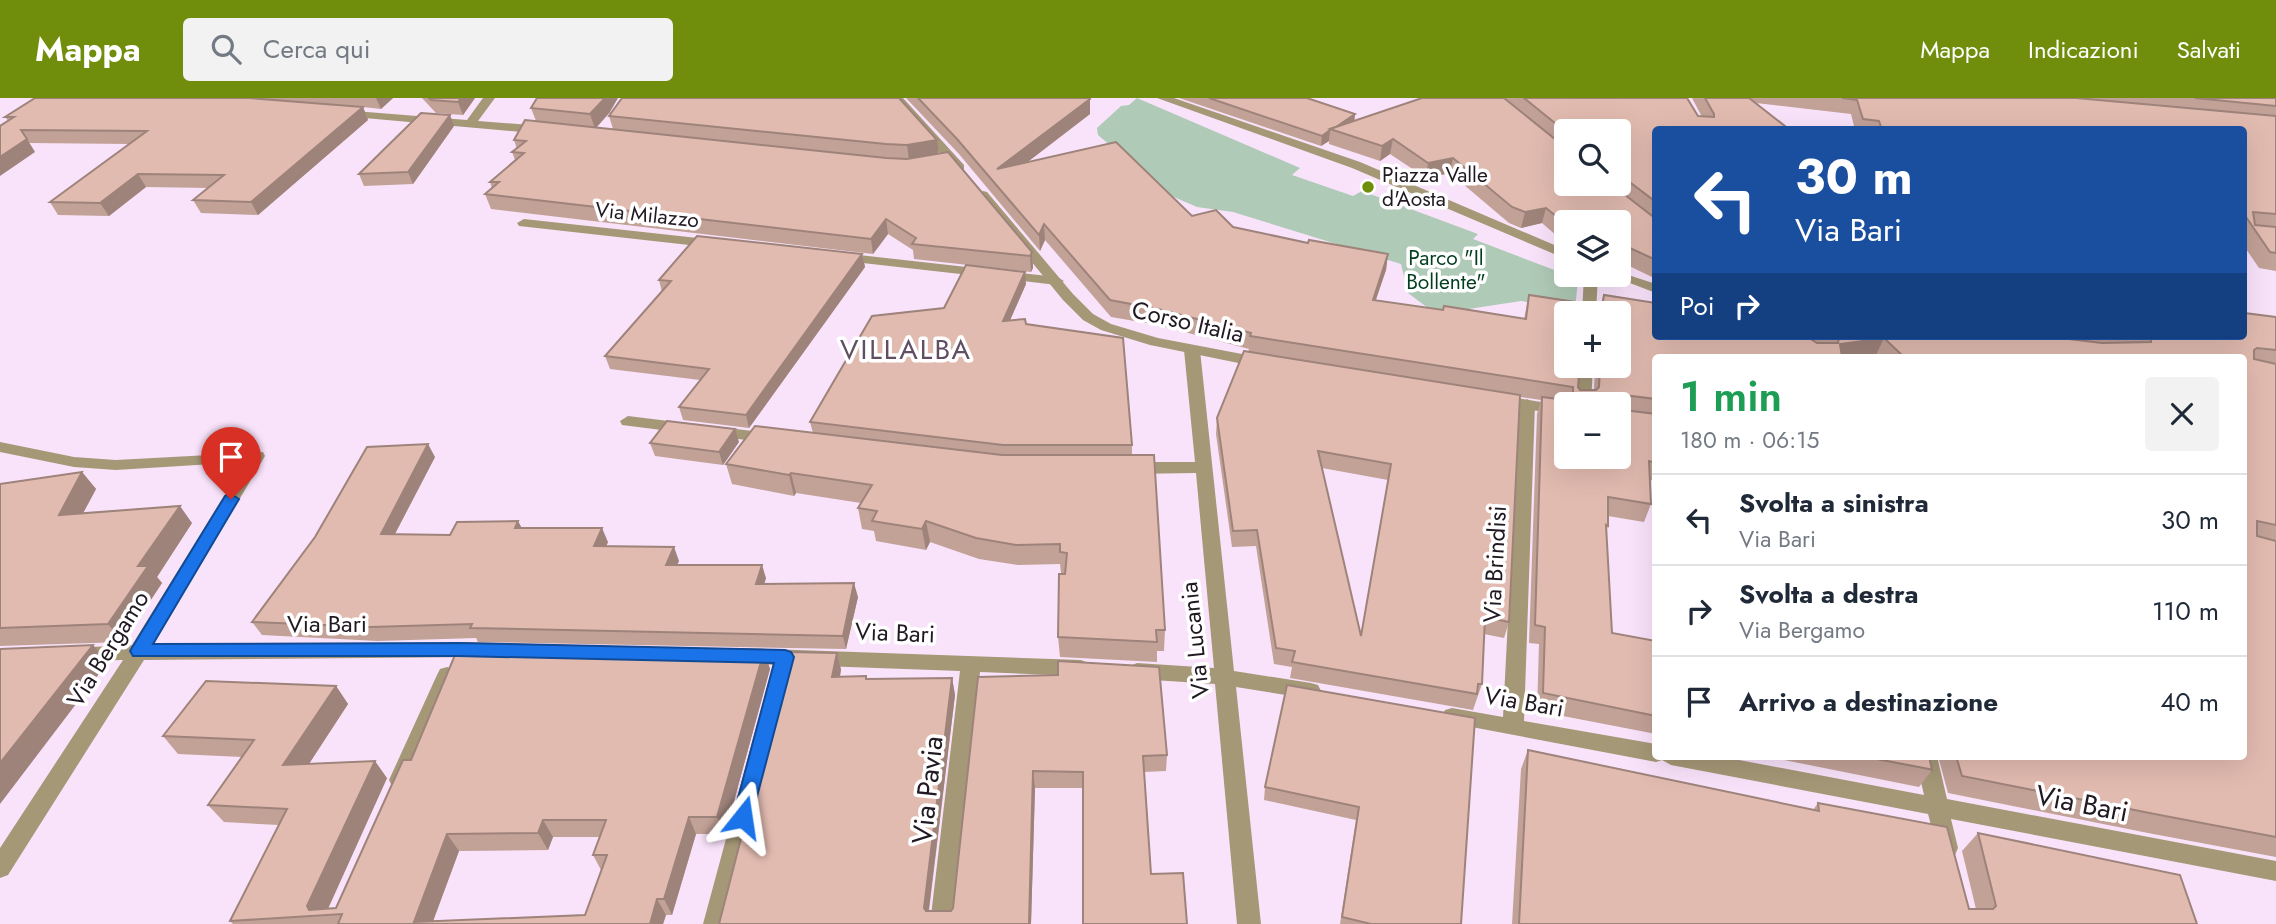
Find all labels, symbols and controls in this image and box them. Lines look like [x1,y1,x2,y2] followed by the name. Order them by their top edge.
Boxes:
[183,18,673,81] search box
[35,26,141,73] text: Mappa
[207,30,245,68] icon: search
[263,30,370,68] text: Cerca qui
[1920,32,1990,67] text: Mappa
[2028,32,2139,67] text: Indicazioni
[2177,32,2241,67] text: Salvati
[1554,119,1631,469] map controls
[1554,119,1631,196] button: search
[1795,142,1913,212] text: 30 m
[1680,154,1771,245] icon: left
[1382,160,1488,214] place label: Piazza Valle d'Aosta
[1360,179,1376,195] marker: Piazza Valle d'Aosta
[594,195,700,235] street label: Via Milazzo
[1795,207,1902,253] text: Via Bari
[1554,210,1631,287] button: layers
[1406,243,1486,297] park label: Parco "Il Bollente"
[1680,287,1714,325] text: Poi
[1728,287,1766,325] icon: right
[1129,292,1248,351] street label: Corso Italia
[1554,301,1631,378] button: +
[840,329,972,370] district label: VILLALBA
[1680,366,1782,427] text: 1 min
[2145,377,2219,451] button: close
[1554,392,1631,469] button: −
[1680,423,1820,457] text: 180 m · 06:15
[201,427,261,499] pin
[212,438,250,476] icon: arrive
[1739,484,1929,522] text: Svolta a sinistra
[1680,501,1718,539] icon: left
[2161,501,2219,539] text: 30 m
[1474,505,1515,623] street label: Via Brindisi
[1739,522,1816,556] text: Via Bari
[1739,575,1919,613] text: Svolta a destra
[1171,580,1218,700] street label: Via Lucania
[58,584,157,714] street label: Via Bergamo
[1680,592,1718,630] icon: right
[2152,592,2219,630] text: 110 m
[287,606,367,641] street label: Via Bari
[1739,613,1865,647] text: Via Bergamo
[854,614,936,651] street label: Via Bari
[1482,677,1567,726] street label: Via Bari
[1680,683,1718,721] icon: arrive
[1739,683,1998,721] text: Arrivo a destinazione
[2160,683,2219,721] text: 40 m
[901,734,954,846] street label: Via Pavia
[2032,774,2132,833] street label: Via Bari
[706,780,780,854] position arrow

